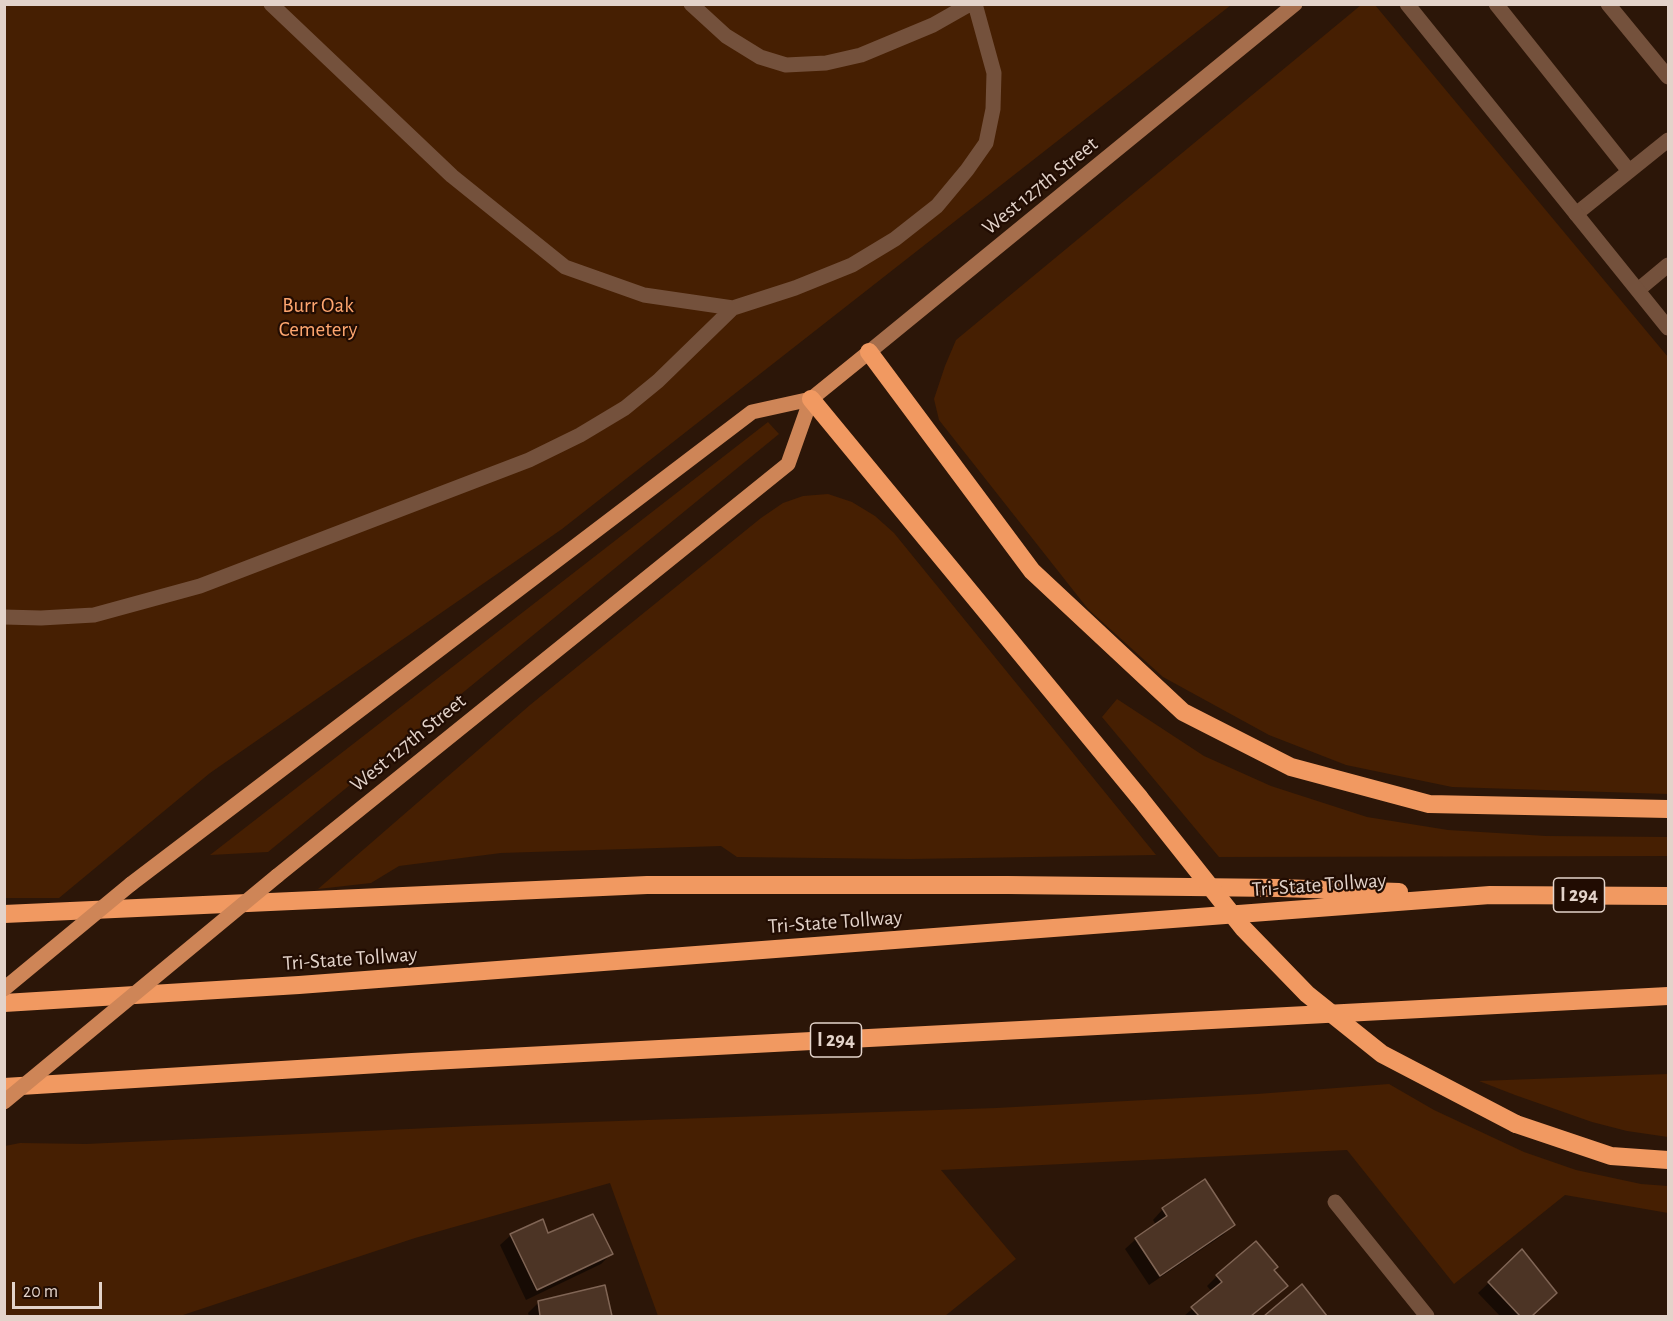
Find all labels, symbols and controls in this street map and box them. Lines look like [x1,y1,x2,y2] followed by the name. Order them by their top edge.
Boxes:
[977,132,1103,240] street label: West 127th Street
[279,293,357,343] park label: Burr Oak Cemetery
[345,689,471,797] street label: West 127th Street
[1251,868,1387,902] street label: Tri-State Tollway
[1554,878,1604,912] road number: I 294
[767,905,903,939] street label: Tri-State Tollway
[282,942,418,976] street label: Tri-State Tollway
[810,1023,862,1057] road number: I 294
[15,1270,105,1308] scale bar
[23,1283,58,1301] text: 20 m

